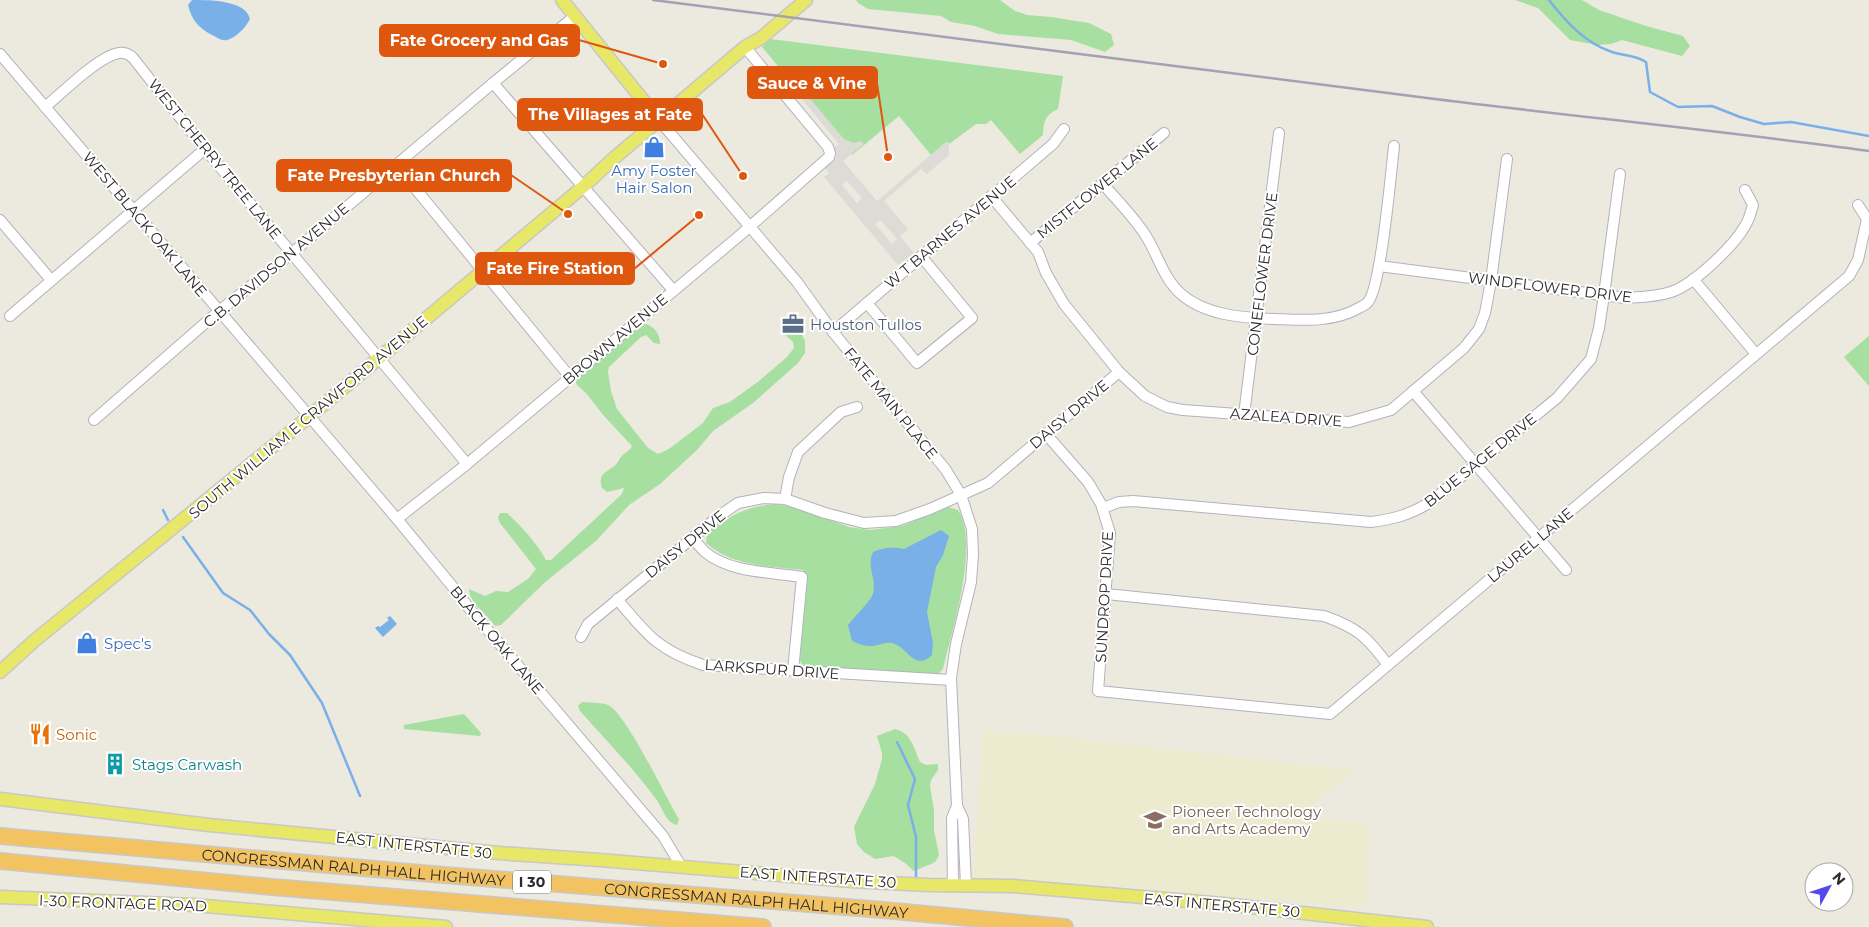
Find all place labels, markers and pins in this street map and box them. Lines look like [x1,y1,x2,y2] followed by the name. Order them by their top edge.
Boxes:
[380,25,579,56] callout: Fate Grocery and Gas
[748,67,877,98] callout: Sauce & Vine
[518,99,702,130] callout: The Villages at Fate
[641,134,667,160] shop icon: Amy Foster Hair Salon
[277,160,511,191] callout: Fate Presbyterian Church
[611,161,697,197] place label: Amy Foster Hair Salon
[476,253,634,284] callout: Fate Fire Station
[780,311,806,337] office icon: Houston Tullos
[810,315,922,334] place label: Houston Tullos
[74,630,100,656] shop icon: Spec's
[104,634,151,653] place label: Spec's
[27,721,53,747] restaurant icon: Sonic
[56,725,97,744] place label: Sonic
[102,751,128,777] building icon: Stags Carwash
[132,755,242,774] place label: Stags Carwash
[1172,802,1322,838] place label: Pioneer Technology and Arts Academy
[1142,807,1168,833] school or university icon: Pioneer Technology and Arts Academy

